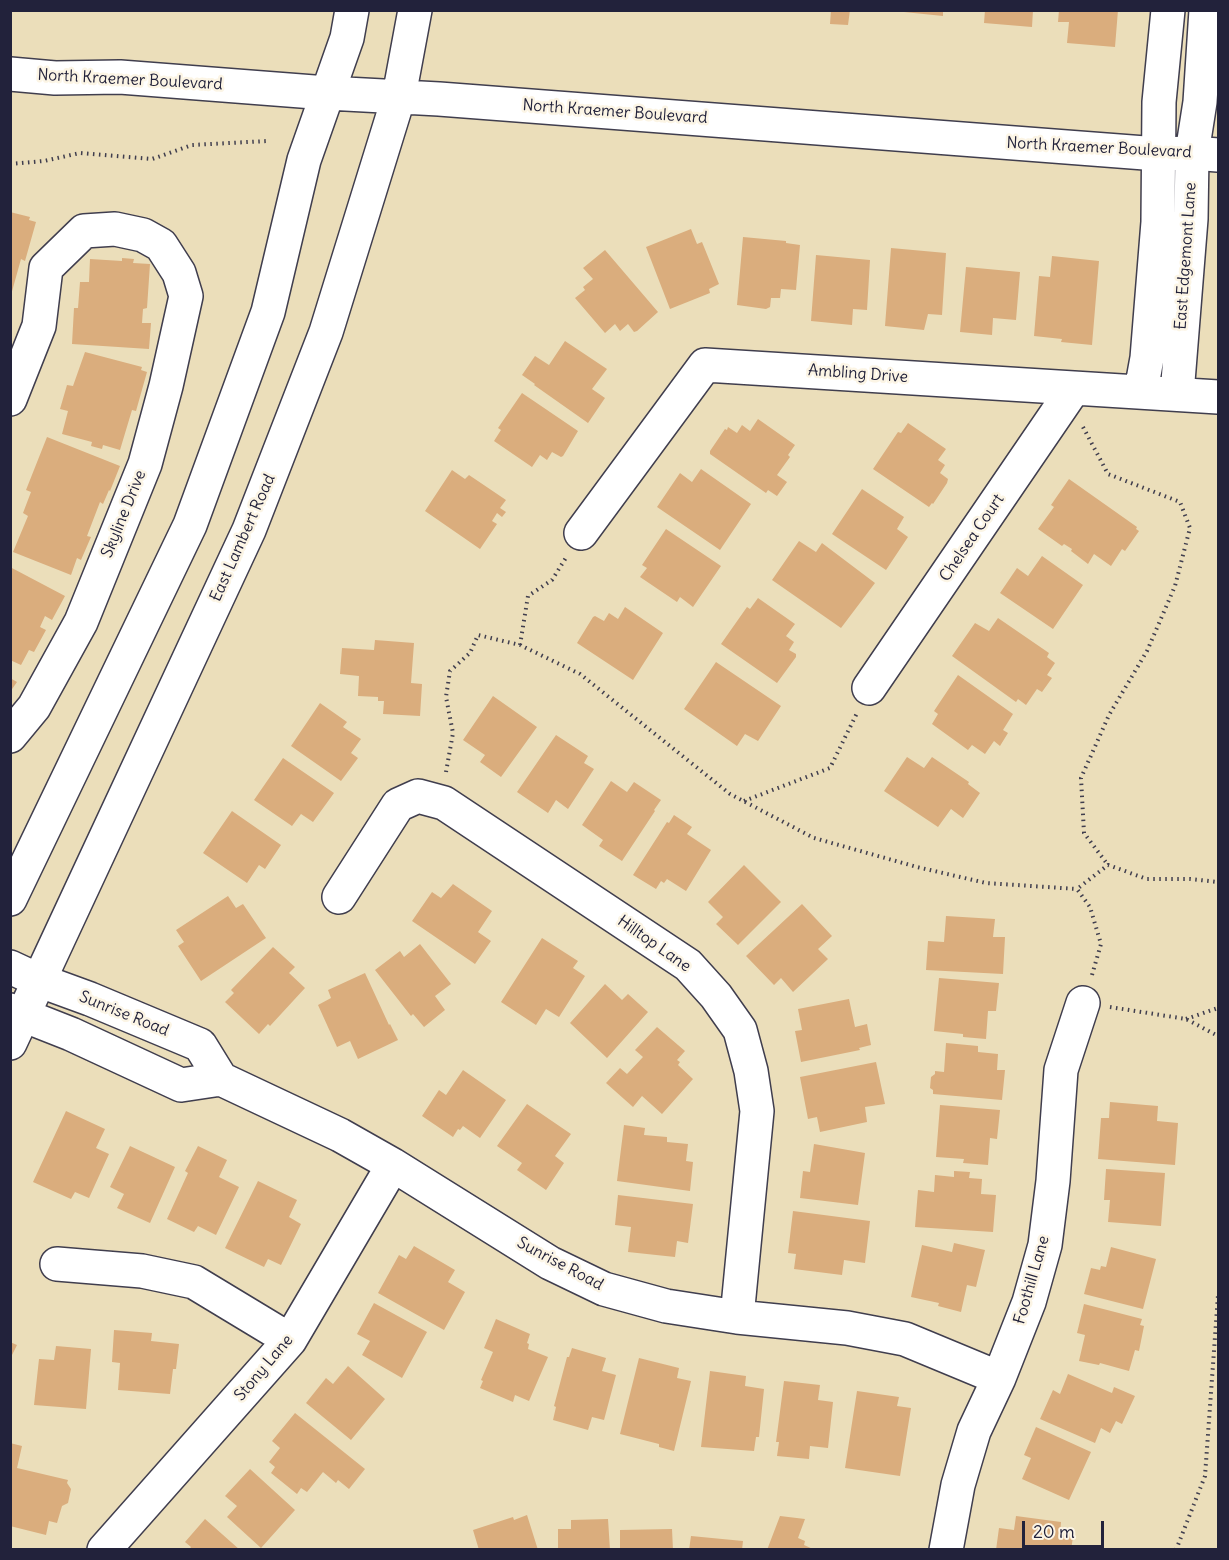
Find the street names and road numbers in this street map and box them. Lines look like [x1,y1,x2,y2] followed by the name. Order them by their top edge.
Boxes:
[37,66,223,94] street label: North Kraemer Boulevard
[522,96,708,128] street label: North Kraemer Boulevard
[1006,134,1192,162] street label: North Kraemer Boulevard
[1171,182,1201,330] street label: East Edgemont Lane
[807,361,909,387] street label: Ambling Drive
[98,467,150,561] street label: Skyline Drive
[206,471,280,605] street label: East Lambert Road
[936,491,1008,585] street label: Chelsea Court
[614,912,694,976] street label: Hilltop Lane
[76,987,172,1041] street label: Sunrise Road
[514,1233,606,1295] street label: Sunrise Road
[1010,1234,1054,1326] street label: Foothill Lane
[231,1331,297,1405] street label: Stony Lane

